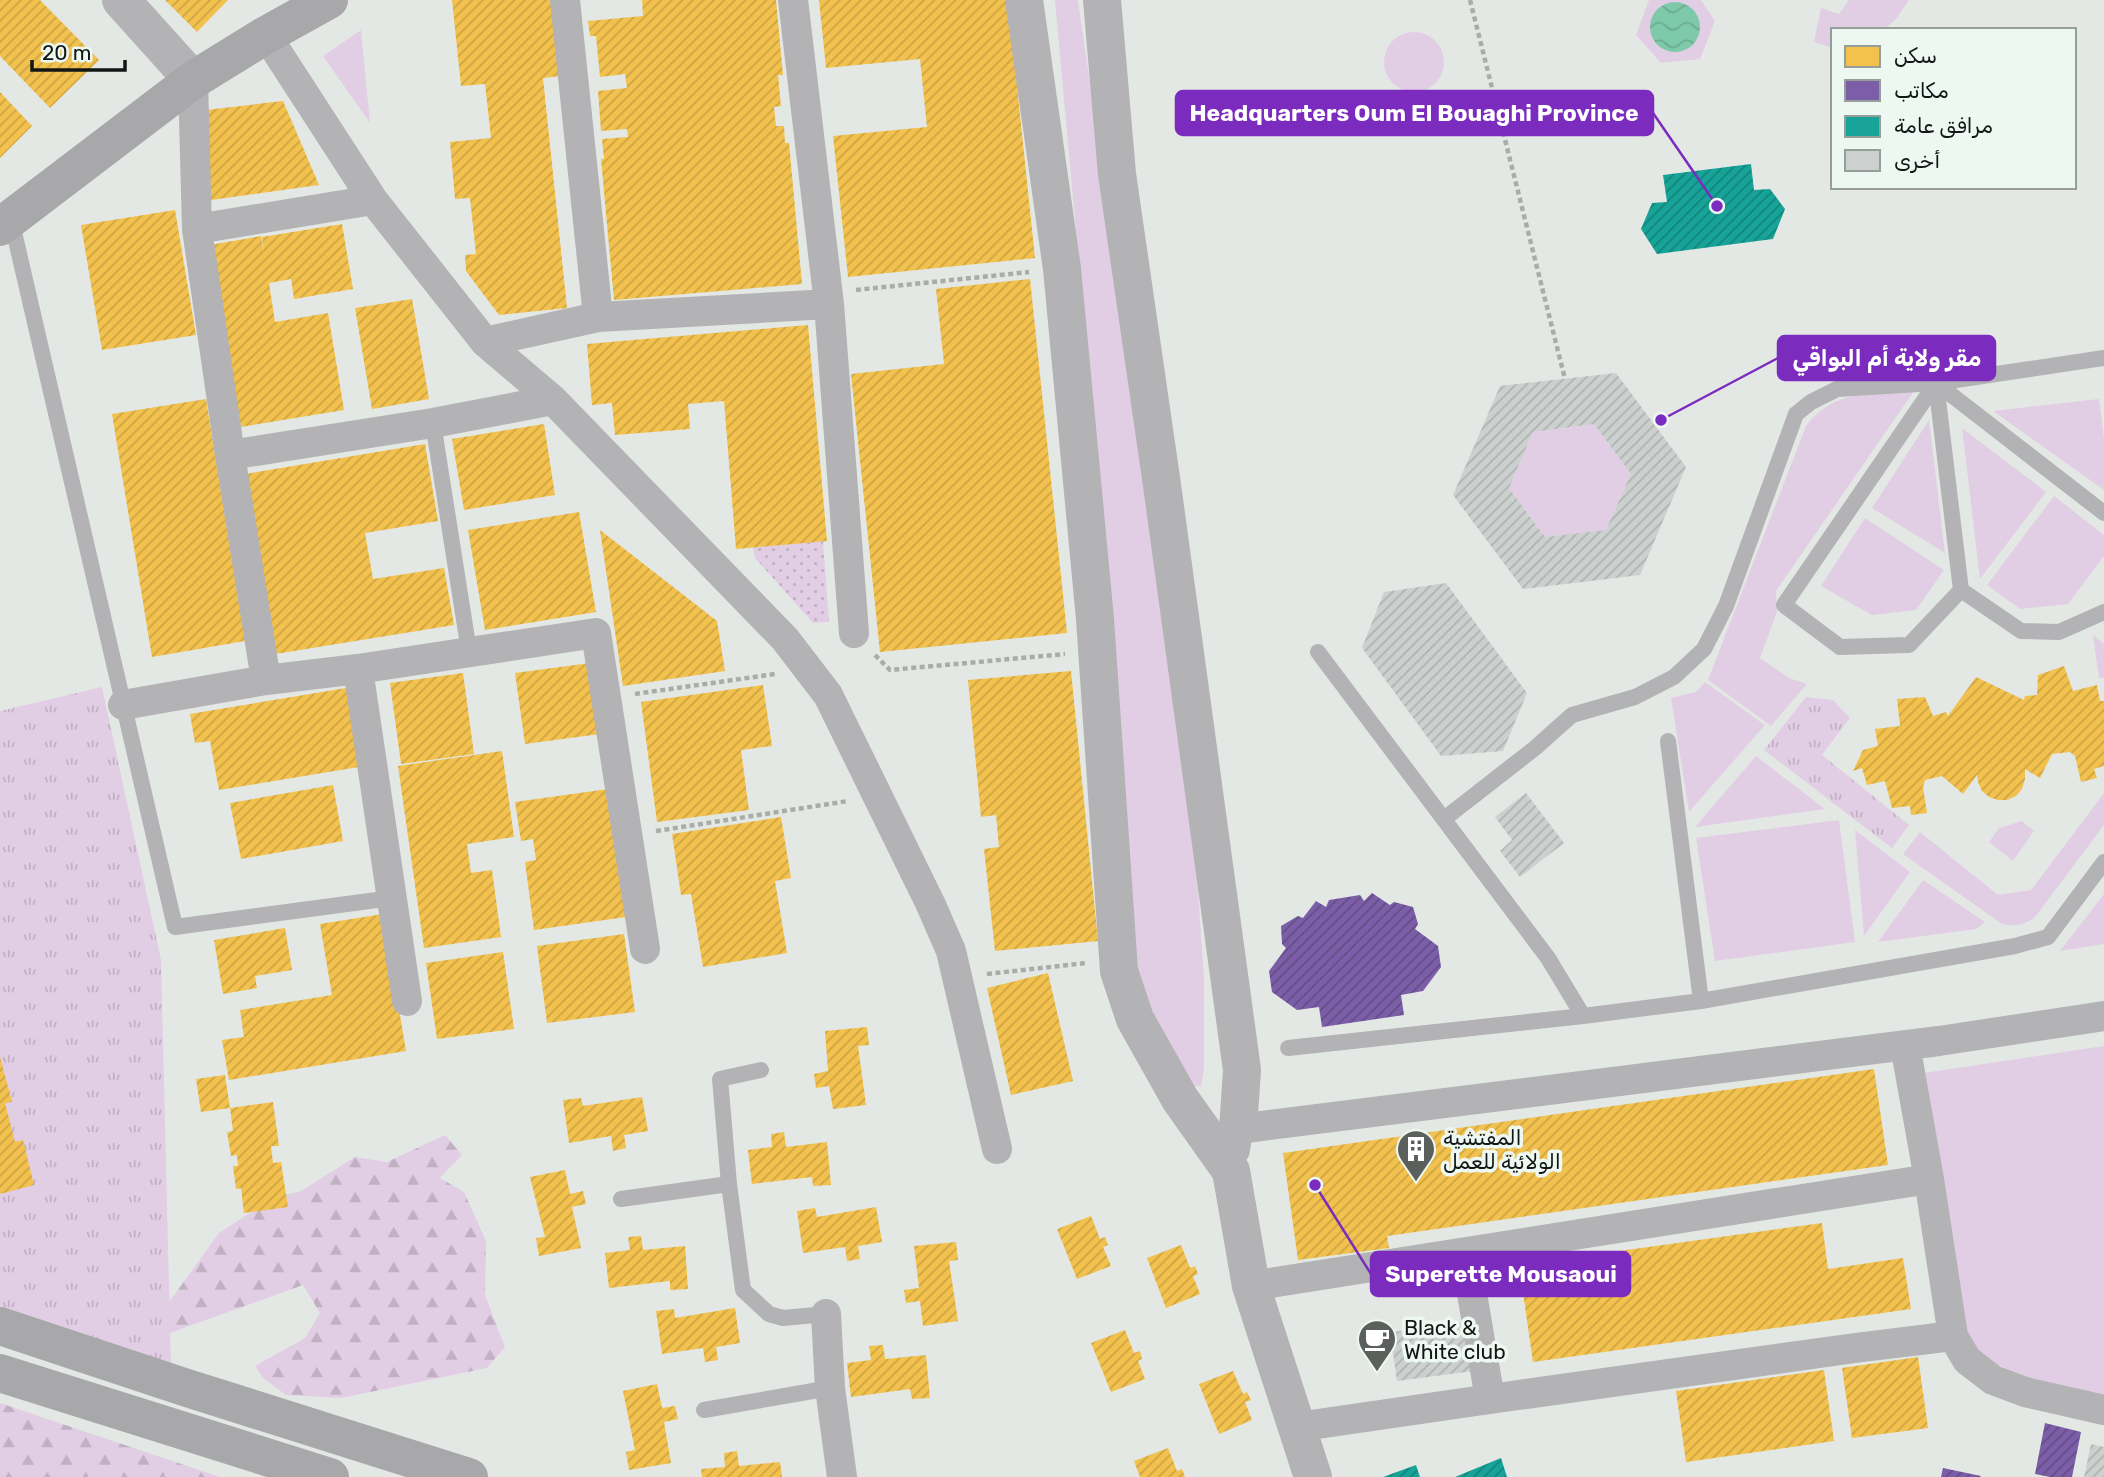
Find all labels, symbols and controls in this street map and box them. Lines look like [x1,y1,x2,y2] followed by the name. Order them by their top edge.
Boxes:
[32,28,124,72] scale bar
[1831,28,2076,189] legend
[42,40,91,65] text: 20 m
[1894,43,1937,68] text: سكن
[1894,78,1949,103] text: مكاتب
[1176,91,1653,135] callout: Headquarters Oum El Bouaghi Province
[1189,99,1639,127] text: Headquarters Oum El Bouaghi Province
[1894,113,1993,138] text: مرافق عامة
[1894,148,1940,173] text: أخرى
[1778,336,1995,380] callout: مقر ولاية أم البواقي
[1792,344,1982,376] text: مقر ولاية أم البواقي
[1443,1125,1561,1174] place label: المفتشية الولائية للعمل
[1395,1128,1437,1183] building icon: المفتشية الولائية للعمل
[1371,1252,1630,1296] callout: Superette Mousaoui
[1385,1260,1617,1288] text: Superette Mousaoui
[1404,1315,1506,1364] place label: Black & White club
[1356,1318,1398,1373] cafe icon: Black & White club

